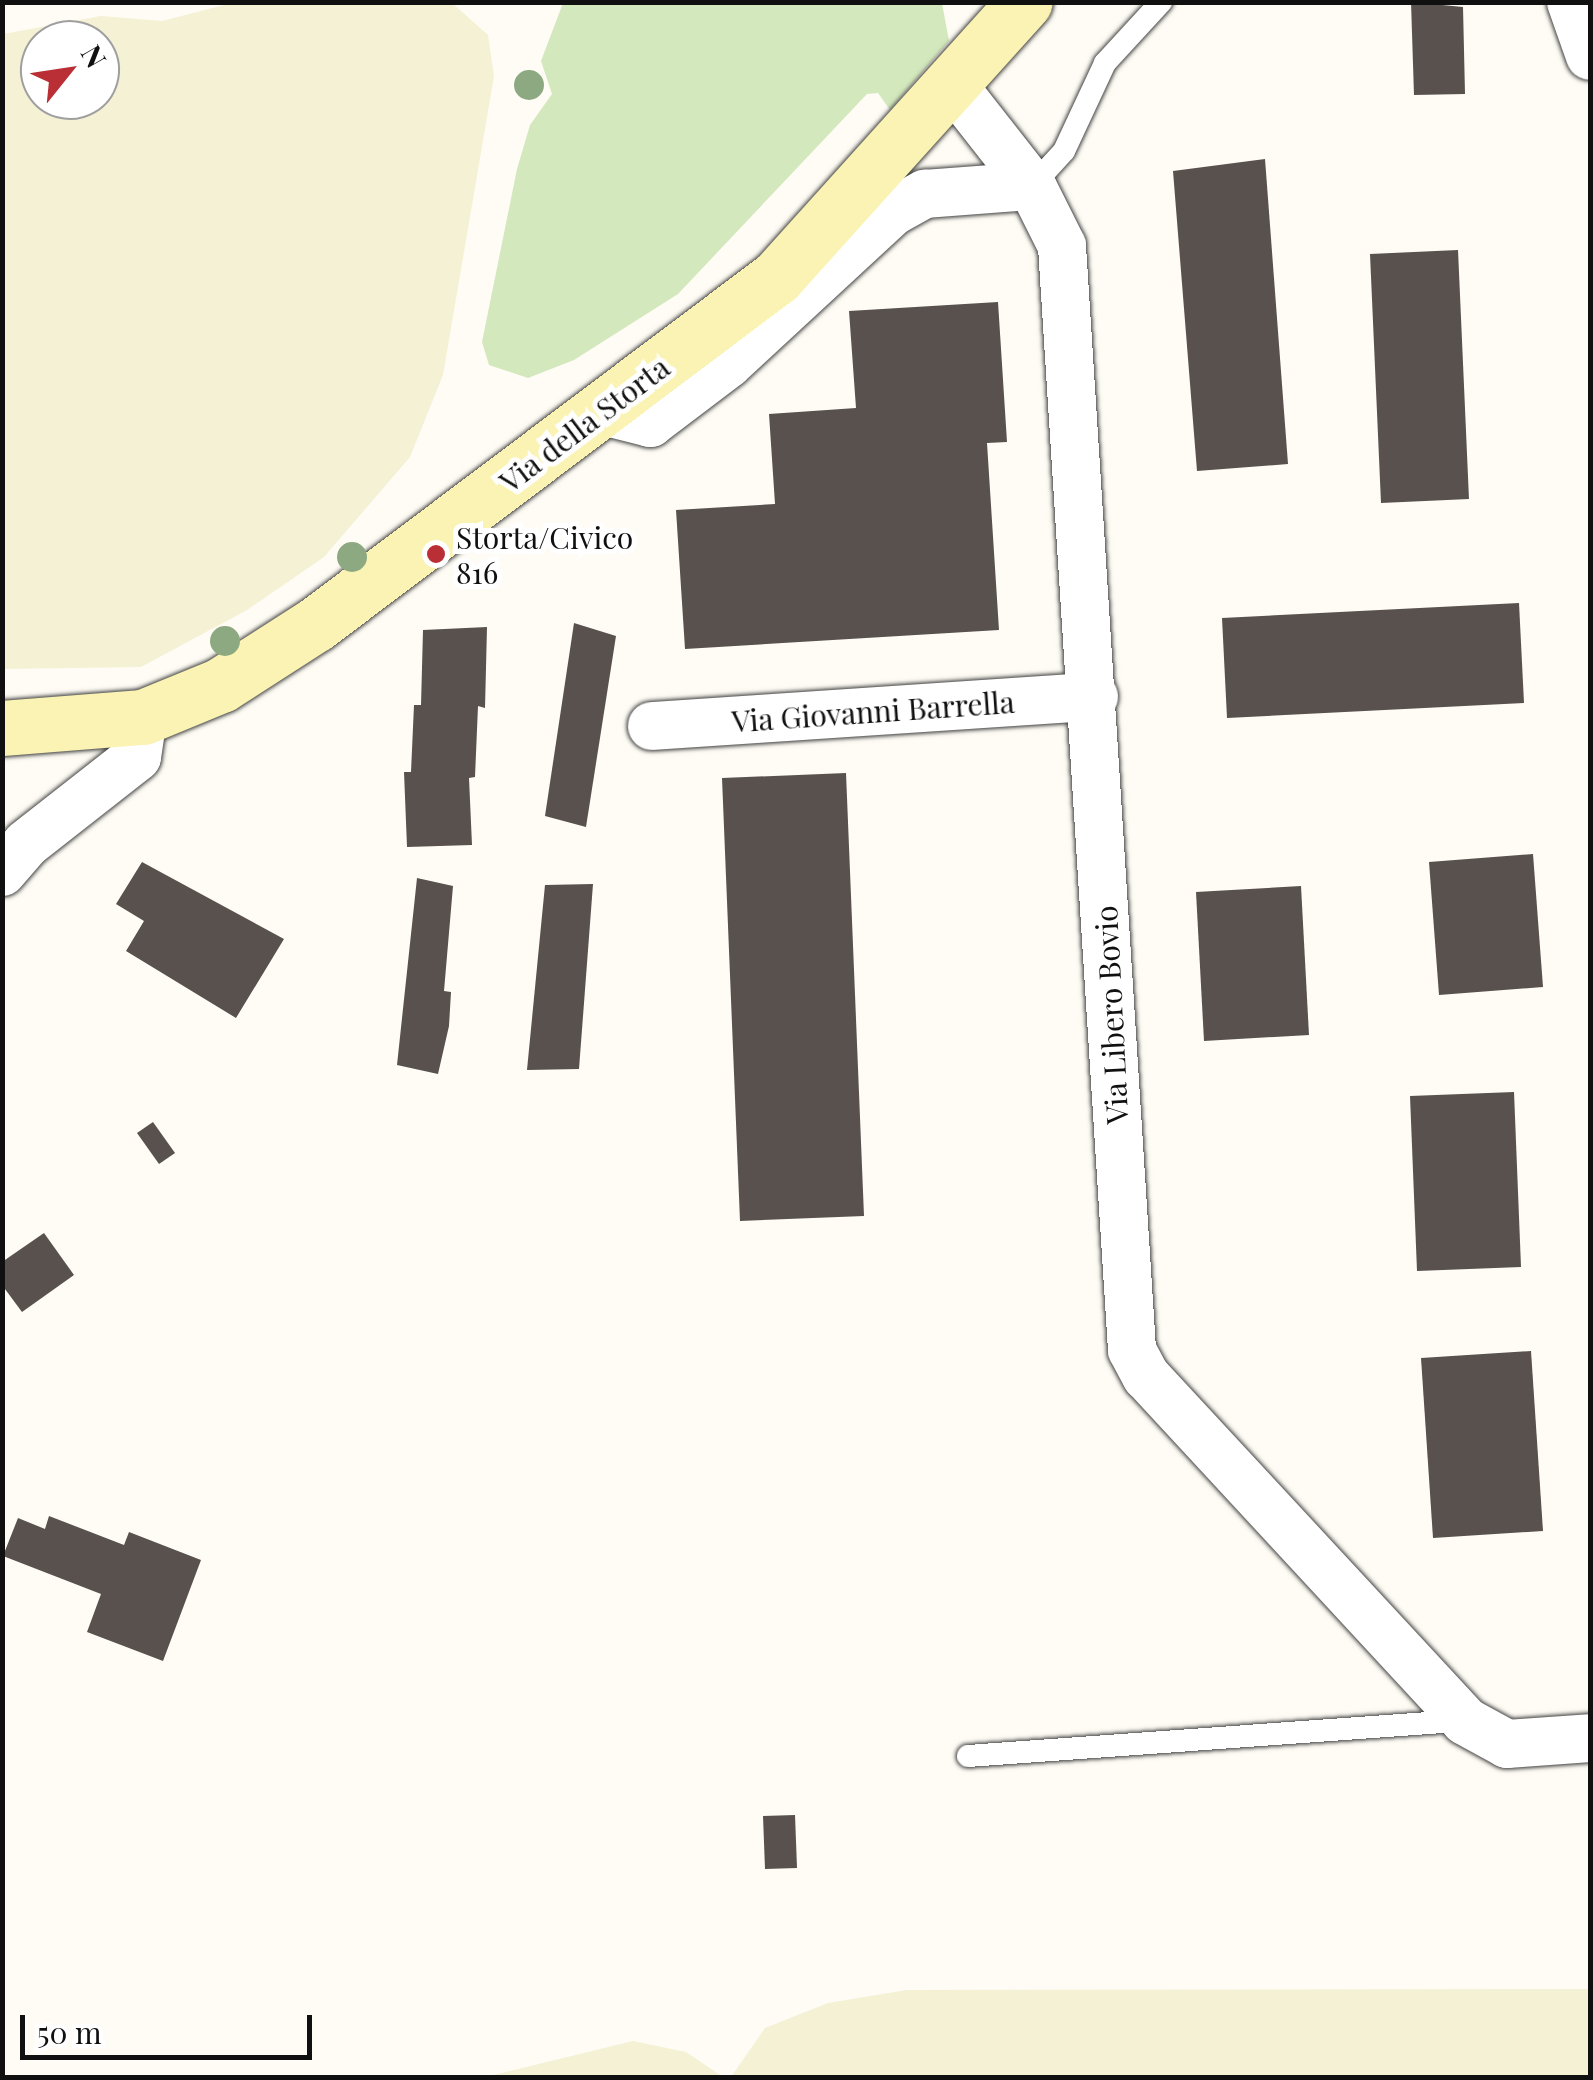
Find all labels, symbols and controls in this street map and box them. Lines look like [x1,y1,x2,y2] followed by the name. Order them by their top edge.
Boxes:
[20,20,120,120] north arrow
[74,38,116,74] text: N
[492,348,676,500] street label: Via della Storta
[456,519,633,590] place label: Storta/Civico 816
[425,543,447,565] marker: Storta/Civico 816
[730,683,1016,739] street label: Via Giovanni Barrella
[1087,905,1135,1125] street label: Via Libero Bovio
[25,1995,318,2057] scale bar
[37,2012,102,2052] text: 50 m

